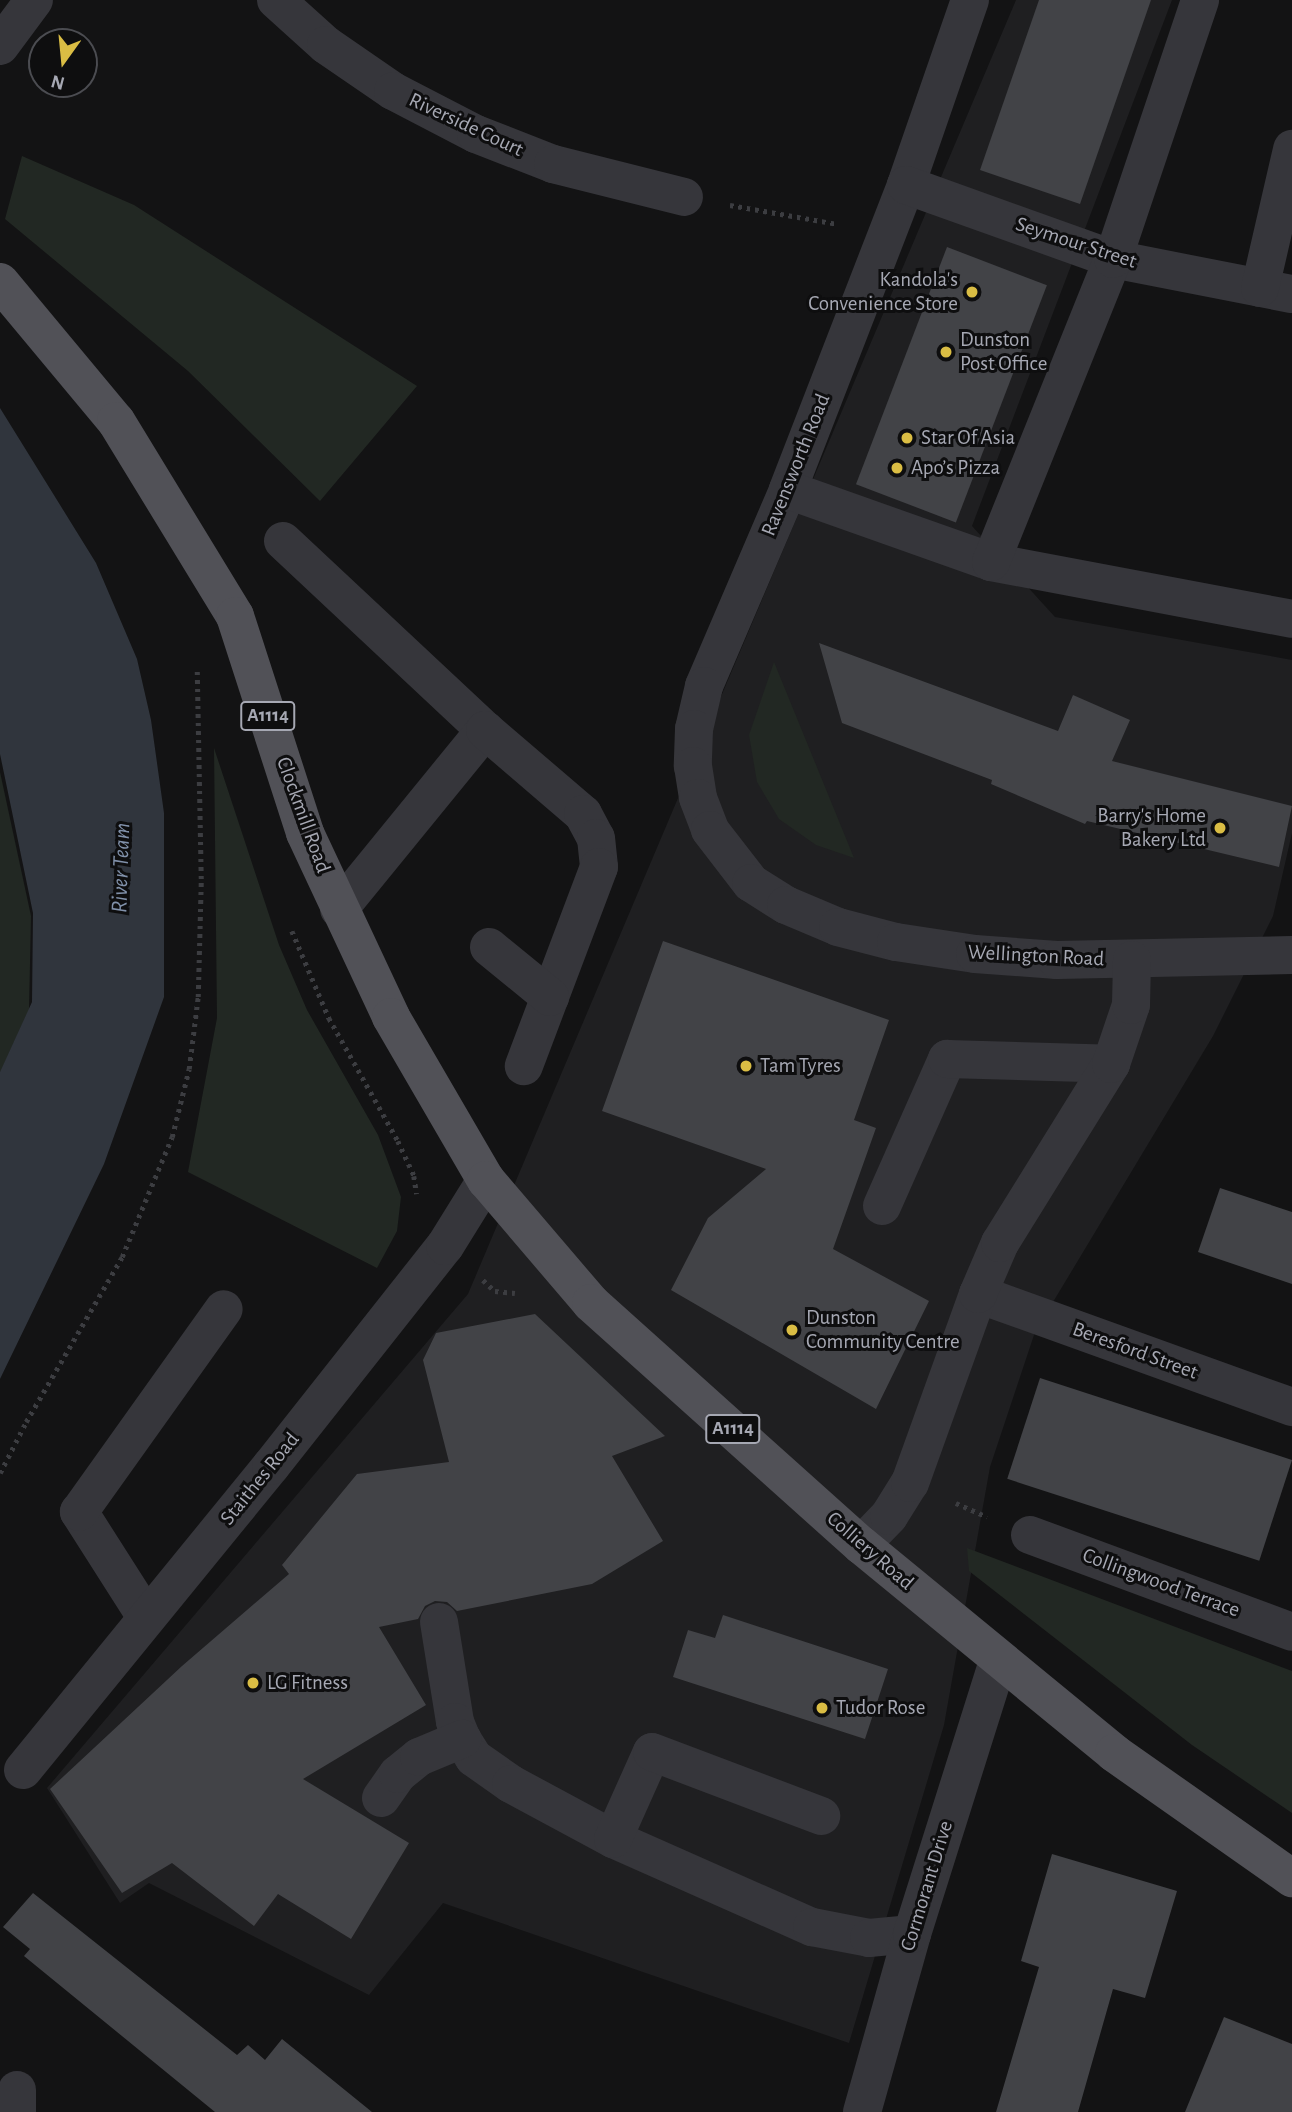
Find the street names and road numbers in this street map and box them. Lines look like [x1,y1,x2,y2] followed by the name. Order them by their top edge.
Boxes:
[405,87,527,163] street label: Riverside Court
[1012,212,1140,274] street label: Seymour Street
[756,390,836,540] street label: Ravensworth Road
[240,701,296,732] road number: A1114
[270,754,336,876] street label: Clockmill Road
[967,940,1105,972] street label: Wellington Road
[1069,1317,1201,1385] street label: Beresford Street
[705,1414,761,1444] road number: A1114
[215,1428,305,1530] street label: Staithes Road
[821,1506,919,1596] street label: Colliery Road
[1079,1543,1243,1623] street label: Collingwood Terrace
[895,1818,959,1954] street label: Cormorant Drive

